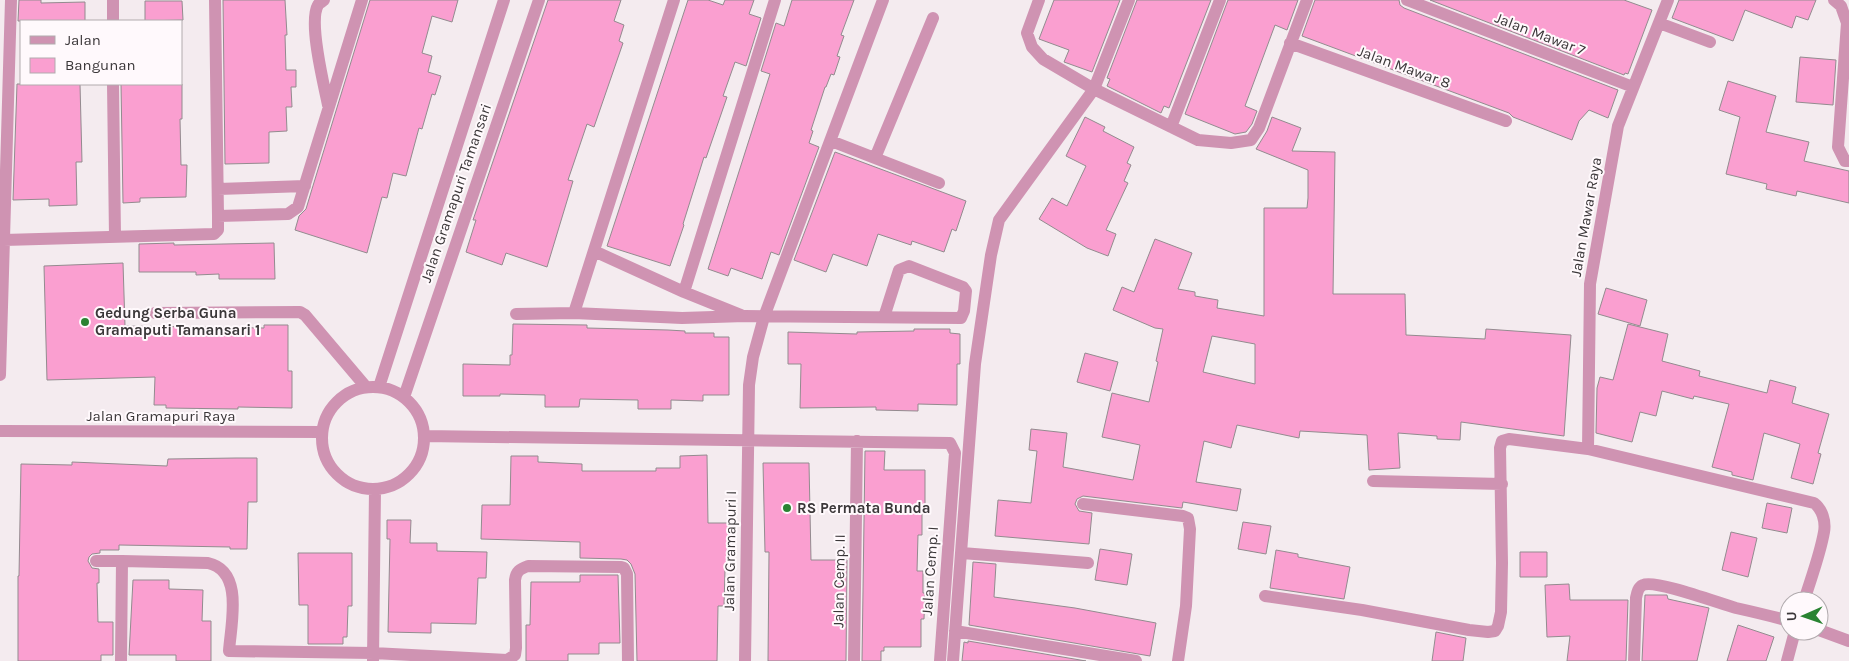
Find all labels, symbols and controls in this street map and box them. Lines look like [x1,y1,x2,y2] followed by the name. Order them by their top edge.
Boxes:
[1492,8,1588,60] street label: Jalan Mawar 7
[20,20,182,85] legend
[65,31,101,49] text: Jalan
[1355,42,1453,92] street label: Jalan Mawar 8
[65,56,136,74] text: Bangunan
[417,101,495,285] street label: Jalan Gramapuri Tamansari
[1567,156,1605,278] street label: Jalan Mawar Raya
[95,304,260,339] place label: Gedung Serba Guna Gramaputi Tamansari 1
[79,316,91,328] marker: Gedung Serba Guna Gramaputi Tamansari 1
[86,407,236,425] street label: Jalan Gramapuri Raya
[720,491,740,611] street label: Jalan Gramapuri I
[797,499,931,517] place label: RS Permata Bunda
[781,502,793,514] marker: RS Permata Bunda
[918,526,942,616] street label: Jalan Cemp. I
[829,534,849,628] street label: Jalan Cemp. II
[1779,591,1829,641] north arrow
[1783,611,1800,622] text: U

